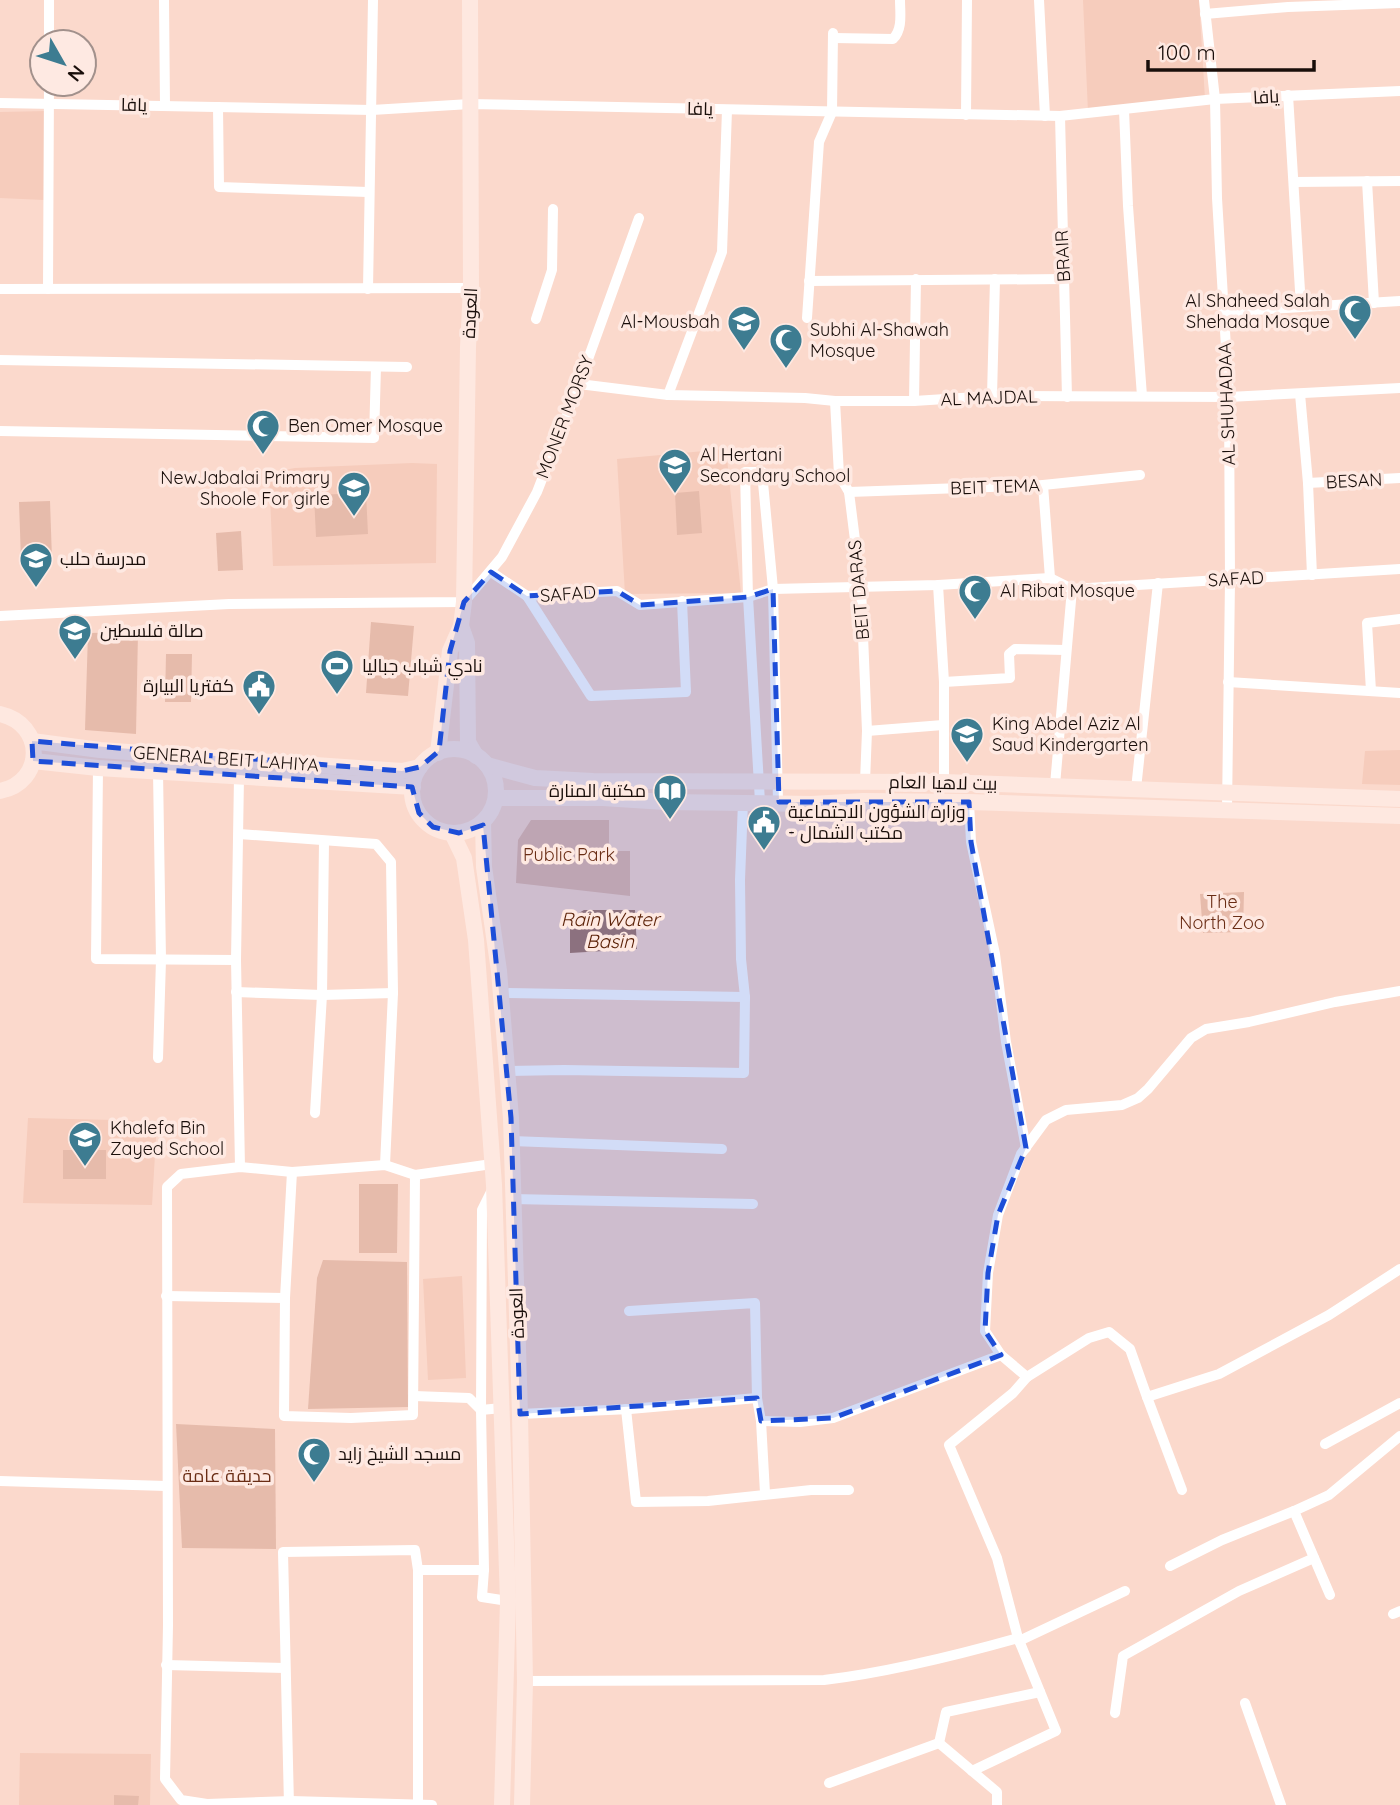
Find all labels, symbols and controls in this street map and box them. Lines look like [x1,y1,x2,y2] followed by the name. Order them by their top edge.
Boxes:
[28,28,98,98] north arrow
[1148,28,1314,72] scale bar
[1158,39,1216,65] text: 100 m
[62,61,90,87] text: N
[1252,84,1280,109] street label: يافا
[121,93,148,116] street label: يافا
[687,97,714,120] street label: يافا
[1050,229,1075,283] street label: BRAIR
[457,287,482,339] street label: العودة
[1185,289,1330,333] place label: Al Shaheed Salah Shehada Mosque
[1336,292,1374,341] mosque icon: Al Shaheed Salah Shehada Mosque
[725,303,763,352] school or university icon: Al-Mousbah
[621,310,720,333] place label: Al-Mousbah
[810,318,949,362] place label: Subhi Al-Shawah Mosque
[767,321,805,370] mosque icon: Subhi Al-Shawah Mosque
[1213,342,1240,466] street label: AL SHUHADAA
[531,352,598,481] street label: MONER MORSY
[940,384,1038,411] street label: AL MAJDAL
[244,407,282,456] mosque icon: Ben Omer Mosque
[288,414,443,437] place label: Ben Omer Mosque
[700,443,850,487] place label: Al Hertani Secondary School
[656,446,694,495] school or university icon: Al Hertani Secondary School
[160,466,330,510] place label: NewJabalai Primary Shoole For girle
[1325,468,1383,493] street label: BESAN
[335,469,373,518] school or university icon: NewJabalai Primary Shoole For girle
[950,473,1041,500] street label: BEIT TEMA
[843,539,874,641] street label: BEIT DARAS
[17,540,55,589] school or university icon: مدرسة حلب
[60,547,146,570] place label: مدرسة حلب
[1207,566,1265,591] street label: SAFAD
[956,572,994,621] mosque icon: Al Ribat Mosque
[1000,579,1135,602] place label: Al Ribat Mosque
[539,580,597,607] street label: SAFAD
[56,612,94,661] school or university icon: صالة فلسطين
[100,619,204,642] place label: صالة فلسطين
[318,647,356,696] sports icon: نادي شباب جباليا
[362,654,483,680] place label: نادي شباب جباليا
[240,667,278,716] public building icon: كفتريا البيارة
[143,674,234,697] place label: كفتريا البيارة
[992,712,1149,756] place label: King Abdel Aziz Al Saud Kindergarten
[948,715,986,764] school or university icon: King Abdel Aziz Al Saud Kindergarten
[132,741,320,776] street label: GENERAL BEIT LAHIYA
[888,770,998,796] street label: بيت لاهيا العام
[651,772,689,821] library icon: مكتبة المنارة
[549,779,646,802] place label: مكتبة المنارة
[788,800,965,844] place label: وزارة الشؤون الاجتماعية - مكتب الشمال
[745,803,783,852] public building icon: وزارة الشؤون الاجتماعية - مكتب الشمال
[523,843,615,866] park label: Public Park
[1179,890,1265,934] park label: The North Zoo
[561,907,662,953] water label: Rain Water Basin
[110,1116,224,1160] place label: Khalefa Bin Zayed School
[66,1119,104,1168] school or university icon: Khalefa Bin Zayed School
[504,1287,529,1339] street label: العودة
[295,1435,333,1484] mosque icon: مسجد الشيخ زايد
[338,1442,461,1466] place label: مسجد الشيخ زايد
[182,1464,272,1487] park label: حديقة عامة

